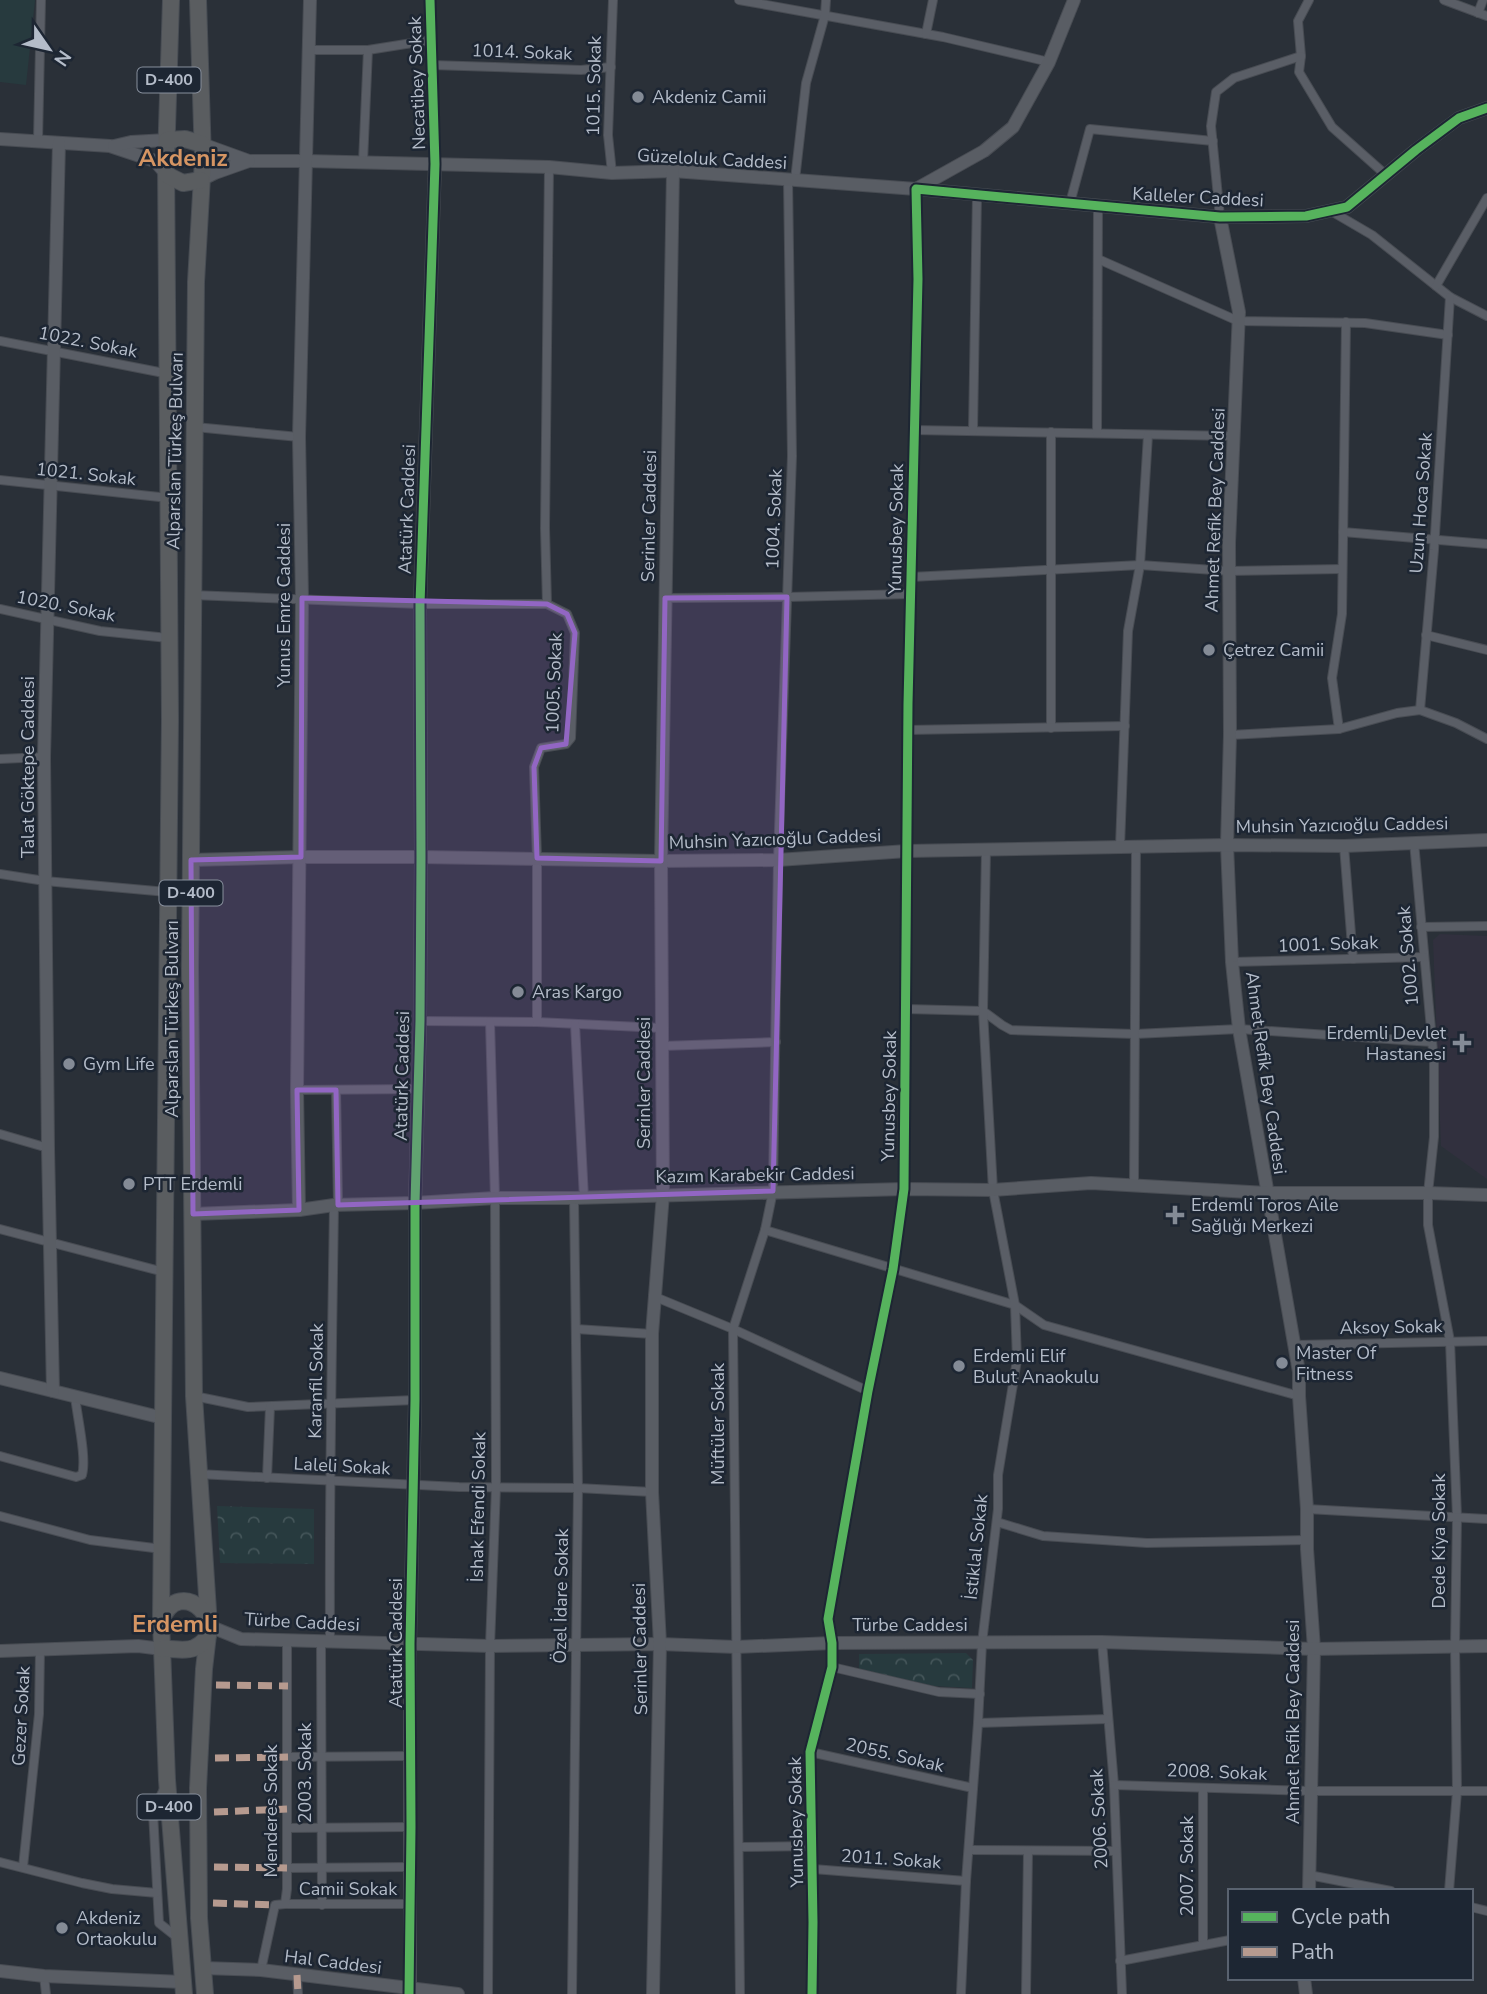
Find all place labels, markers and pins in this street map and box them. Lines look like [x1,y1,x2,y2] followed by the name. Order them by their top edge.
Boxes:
[652,85,766,109] place label: Akdeniz Camii
[630,89,646,105] marker: Akdeniz Camii
[1223,638,1324,662] place label: Çetrez Camii
[1201,642,1217,658] marker: Çetrez Camii
[532,980,622,1004] place label: Aras Kargo
[510,984,526,1000] marker: Aras Kargo
[1326,1021,1447,1066] place label: Erdemli Devlet Hastanesi
[1452,1033,1472,1053] marker: Erdemli Devlet Hastanesi
[83,1052,155,1076] place label: Gym Life
[61,1056,77,1072] marker: Gym Life
[143,1172,242,1196] place label: PTT Erdemli
[121,1176,137,1192] marker: PTT Erdemli
[1191,1193,1339,1238] place label: Erdemli Toros Aile Sağlığı Merkezi
[1165,1205,1185,1225] marker: Erdemli Toros Aile Sağlığı Merkezi
[1296,1341,1377,1386] place label: Master Of Fitness
[973,1344,1099,1389] place label: Erdemli Elif Bulut Anaokulu
[1274,1355,1290,1371] marker: Master Of Fitness
[951,1358,967,1374] marker: Erdemli Elif Bulut Anaokulu
[76,1906,157,1951] place label: Akdeniz Ortaokulu
[54,1920,70,1936] marker: Akdeniz Ortaokulu

